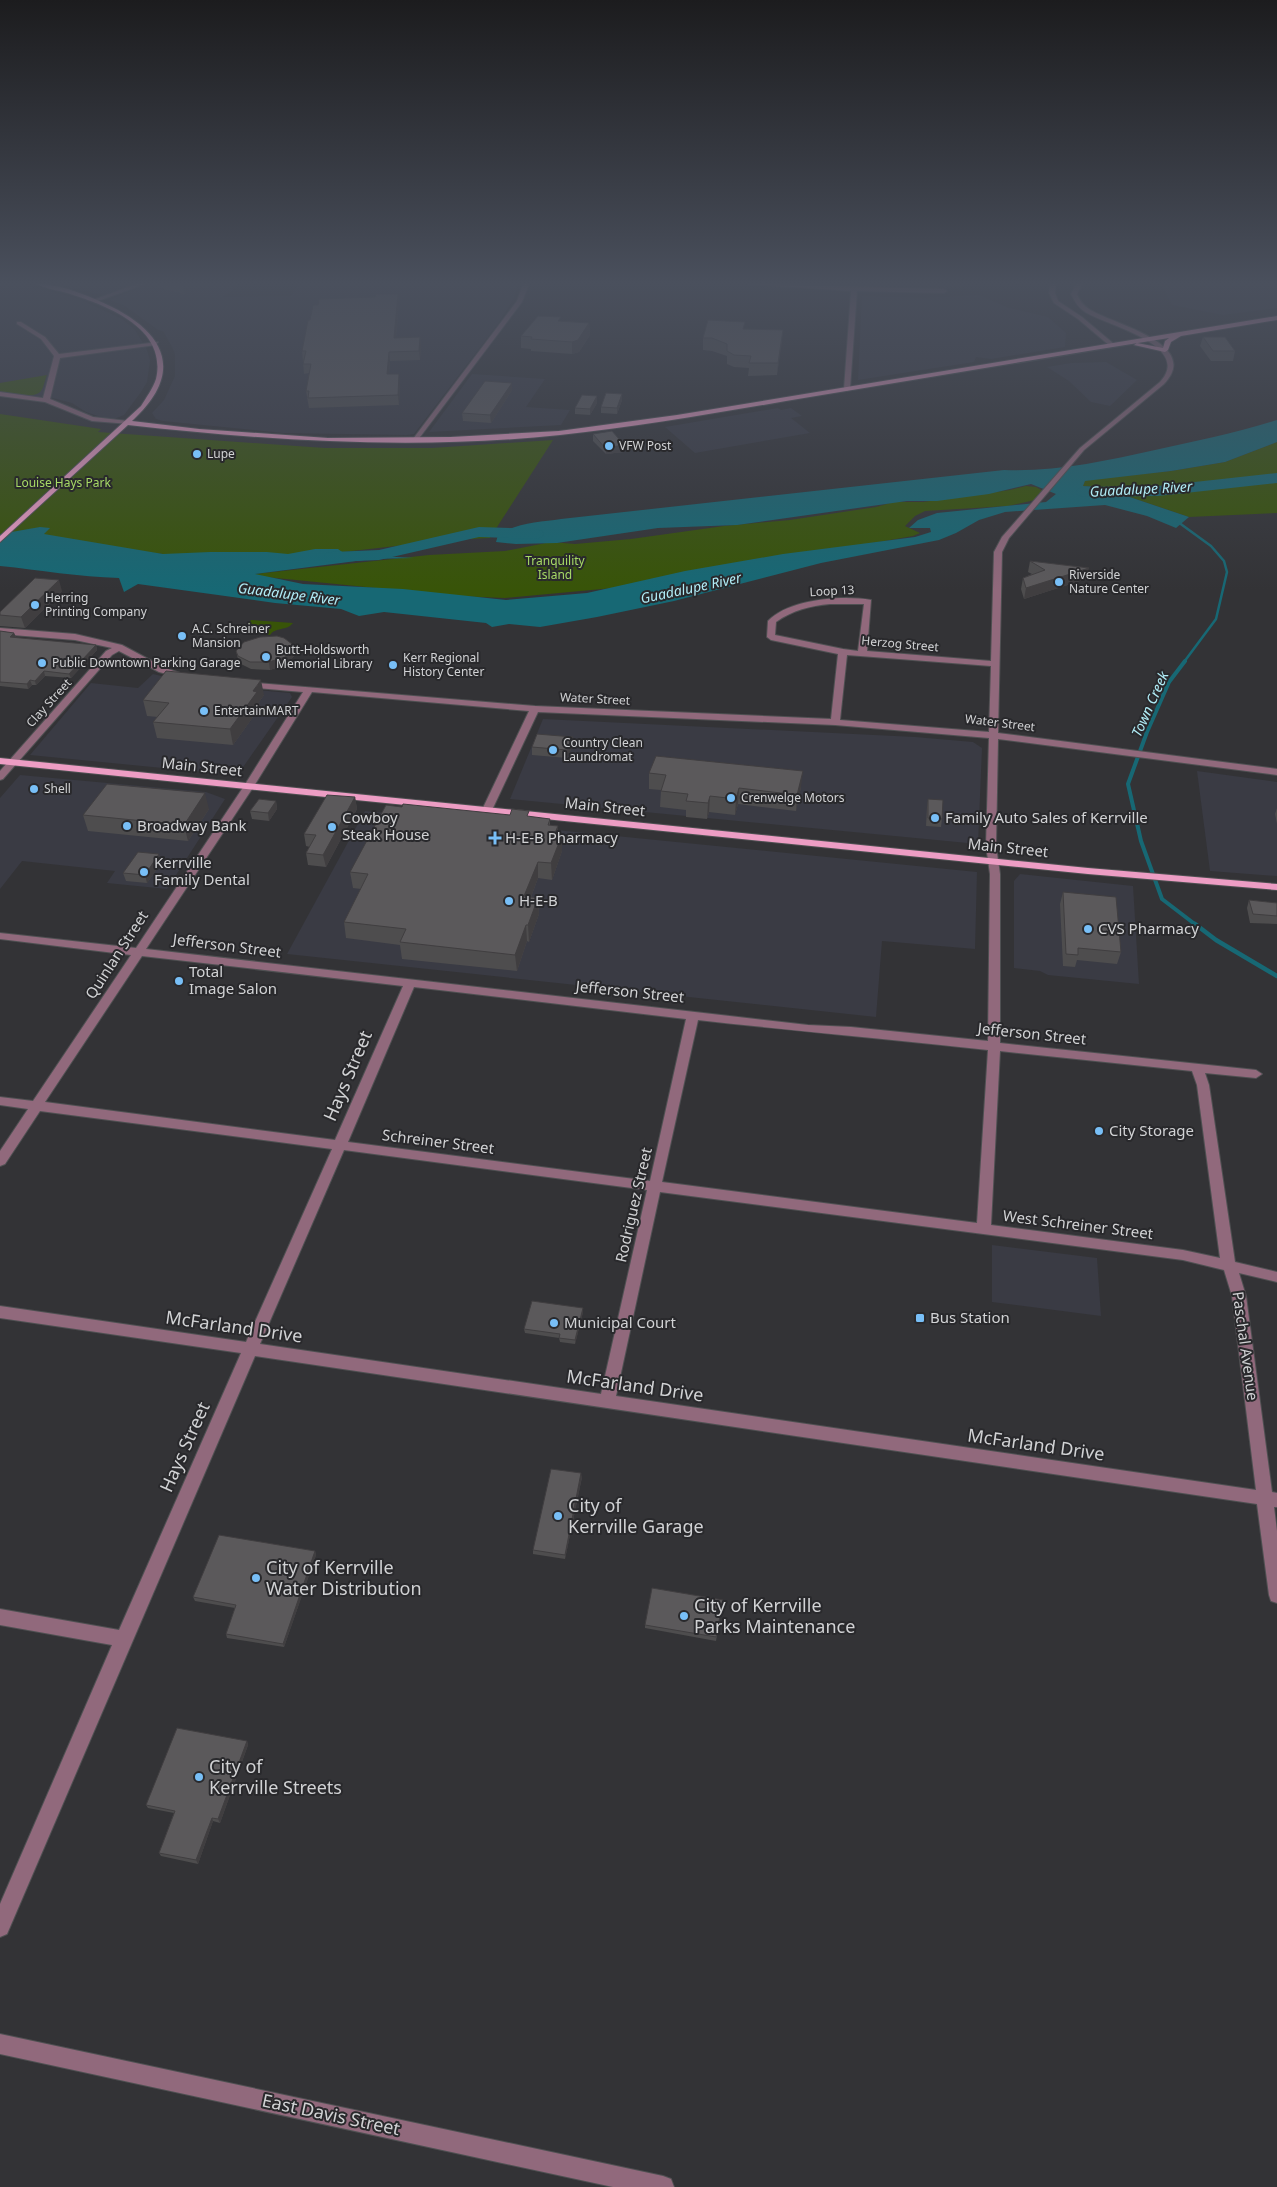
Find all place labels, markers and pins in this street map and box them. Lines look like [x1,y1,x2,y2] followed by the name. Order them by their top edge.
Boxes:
[619,437,672,454] place label: VFW Post
[603,440,615,452] marker: VFW Post
[207,445,235,462] place label: Lupe
[191,448,203,460] marker: Lupe
[1069,566,1149,597] place label: Riverside Nature Center
[1053,576,1065,588] marker: Riverside Nature Center
[45,589,148,620] place label: Herring Printing Company
[29,599,41,611] marker: Herring Printing Company
[192,620,270,651] place label: A.C. Schreiner Mansion
[176,630,188,642] marker: A.C. Schreiner Mansion
[276,641,373,672] place label: Butt-Holdsworth Memorial Library
[403,649,484,680] place label: Kerr Regional History Center
[260,651,272,663] marker: Butt-Holdsworth Memorial Library
[52,654,241,671] place label: Public Downtown Parking Garage
[36,657,48,669] marker: Public Downtown Parking Garage
[387,659,399,671] marker: Kerr Regional History Center
[214,702,299,719] place label: EntertainMART
[198,705,210,717] marker: EntertainMART
[563,734,643,765] place label: Country Clean Laundromat
[547,744,559,756] marker: Country Clean Laundromat
[44,780,71,797] place label: Shell
[28,783,40,795] marker: Shell
[741,789,845,806] place label: Crenwelge Motors
[725,792,737,804] marker: Crenwelge Motors
[342,807,430,844] place label: Cowboy Steak House
[945,807,1148,827] place label: Family Auto Sales of Kerrville
[929,812,941,824] marker: Family Auto Sales of Kerrville
[137,815,247,835] place label: Broadway Bank
[121,820,133,832] marker: Broadway Bank
[326,821,338,833] marker: Cowboy Steak House
[505,827,618,847] place label: H-E-B Pharmacy
[489,832,501,844] marker: H-E-B Pharmacy
[154,852,250,889] place label: Kerrville Family Dental
[138,866,150,878] marker: Kerrville Family Dental
[519,890,558,910] place label: H-E-B
[503,895,515,907] marker: H-E-B
[1098,918,1199,938] place label: CVS Pharmacy
[1082,923,1094,935] marker: CVS Pharmacy
[189,961,277,998] place label: Total Image Salon
[173,975,185,987] marker: Total Image Salon
[1109,1120,1194,1140] place label: City Storage
[1093,1125,1105,1137] marker: City Storage
[930,1307,1010,1327] place label: Bus Station
[564,1312,677,1332] place label: Municipal Court
[914,1312,926,1324] marker: Bus Station
[548,1317,560,1329] marker: Municipal Court
[568,1493,704,1538] place label: City of Kerrville Garage
[552,1510,564,1522] marker: City of Kerrville Garage
[266,1555,422,1600] place label: City of Kerrville Water Distribution
[250,1572,262,1584] marker: City of Kerrville Water Distribution
[694,1593,855,1638] place label: City of Kerrville Parks Maintenance
[678,1610,690,1622] marker: City of Kerrville Parks Maintenance
[209,1754,342,1799] place label: City of Kerrville Streets
[193,1771,205,1783] marker: City of Kerrville Streets

